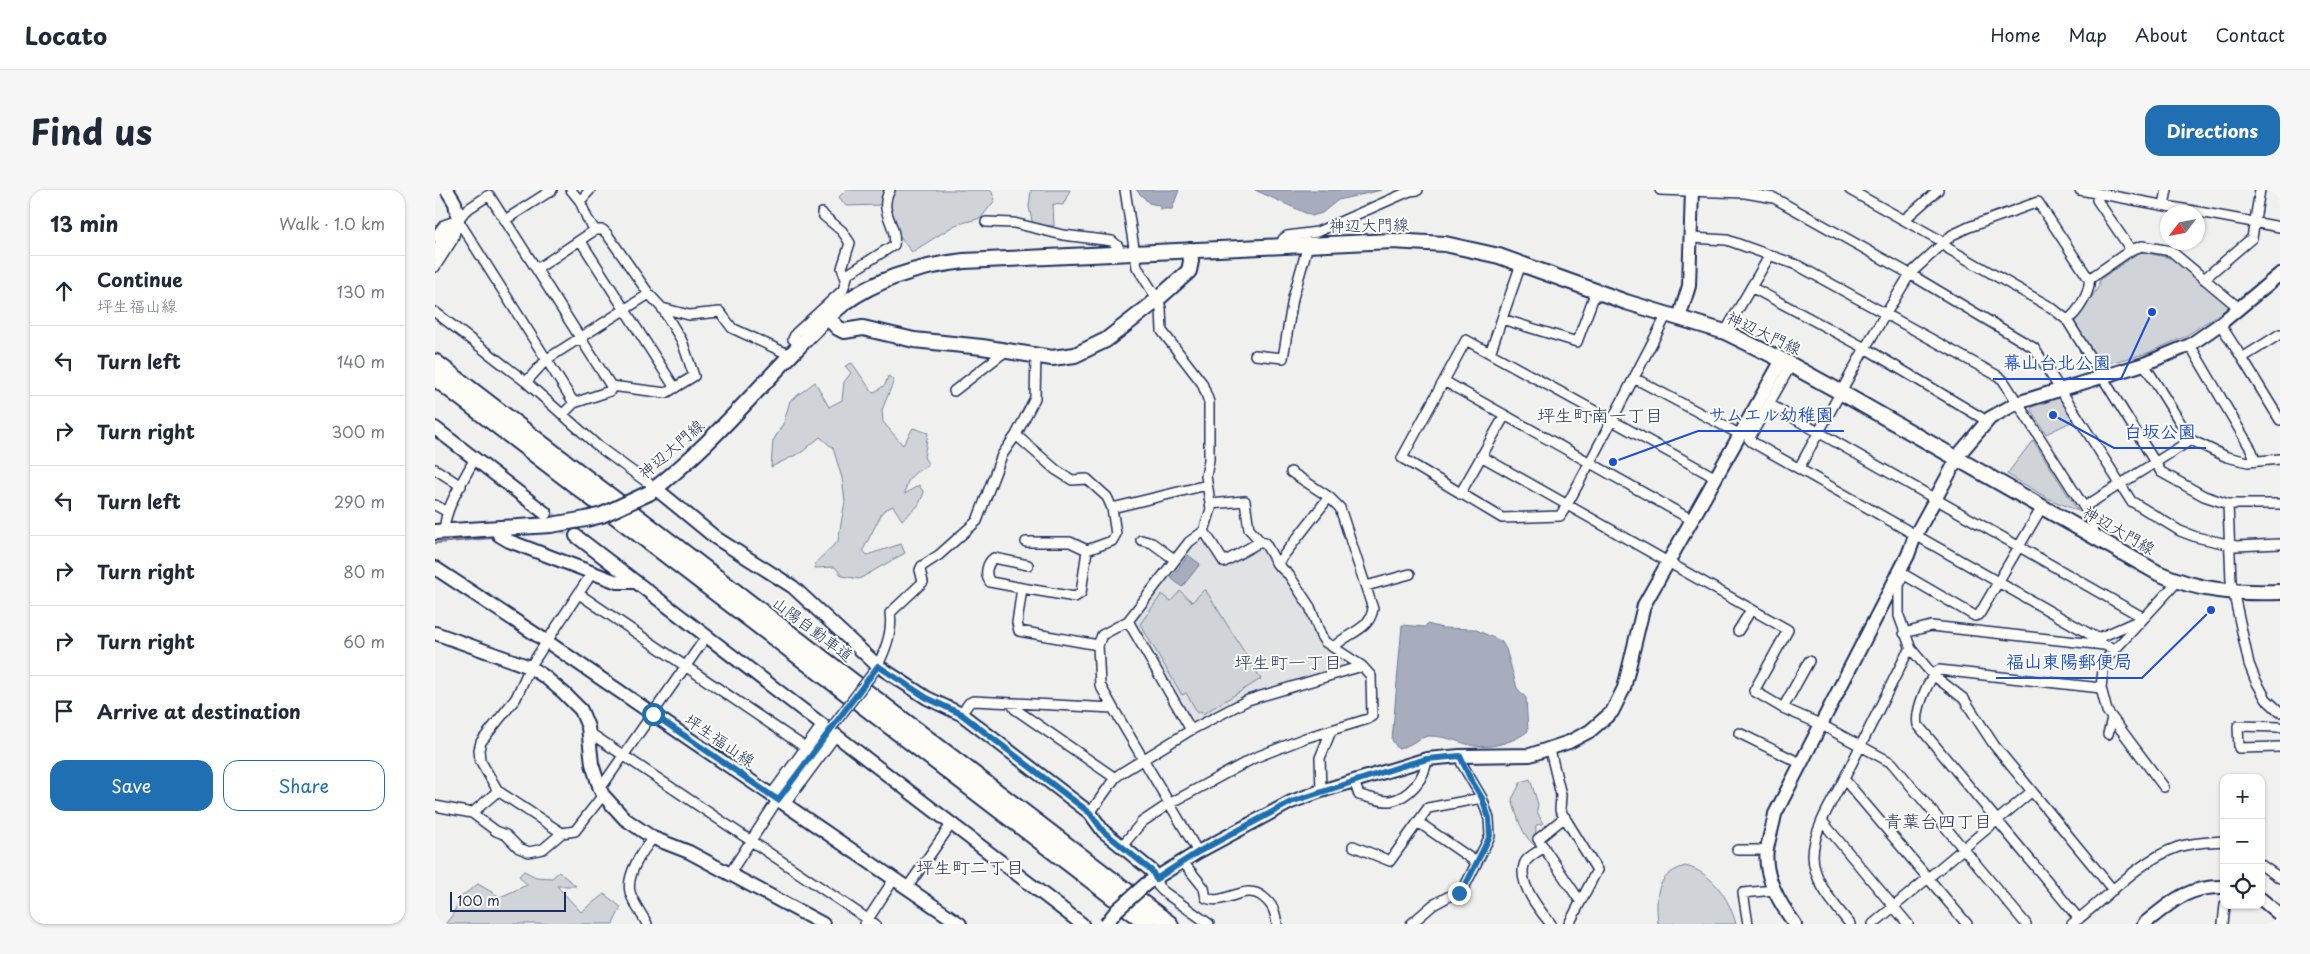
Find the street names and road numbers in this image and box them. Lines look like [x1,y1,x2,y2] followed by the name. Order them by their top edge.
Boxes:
[1329,211,1409,237] street label: 神辺大門線
[1723,304,1806,360] street label: 神辺大門線
[632,413,708,484] street label: 神辺大門線
[2079,499,2160,560] street label: 神辺大門線
[768,590,859,667] street label: 山陽自動車道
[681,707,760,771] street label: 坪生福山線

